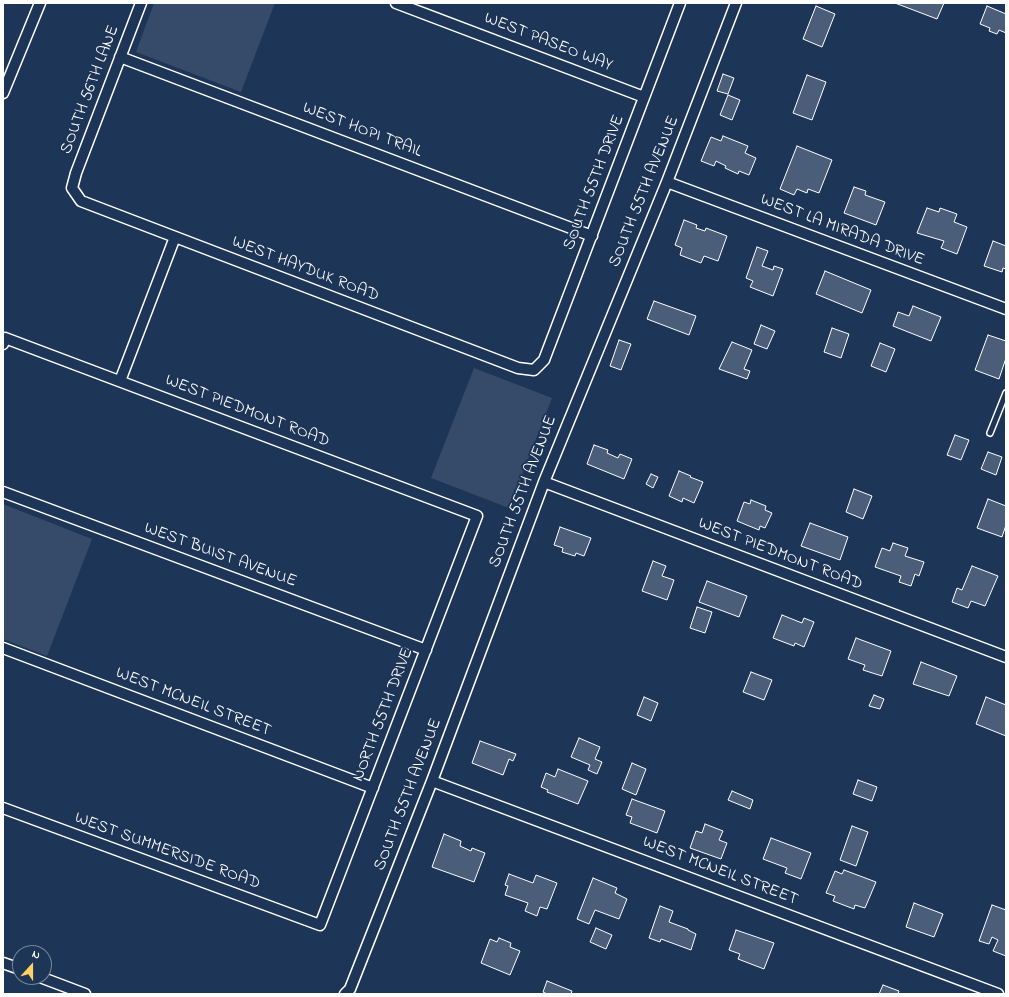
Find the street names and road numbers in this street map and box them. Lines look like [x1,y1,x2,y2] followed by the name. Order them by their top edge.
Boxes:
[481,9,615,77] street label: WEST PASEO WAY
[57,23,125,157] street label: SOUTH 56TH LANE
[299,99,425,163] street label: WEST HOPI TRAIL
[560,113,630,253] street label: SOUTH 55TH DRIVE
[605,113,685,271] street label: SOUTH 55TH AVENUE
[757,190,927,272] street label: WEST LA MIRADA DRIVE
[229,233,381,307] street label: WEST HAYDUK ROAD
[162,371,332,453] street label: WEST PIEDMONT ROAD
[486,413,562,571] street label: SOUTH 55TH AVENUE
[695,514,865,596] street label: WEST PIEDMONT ROAD
[141,519,299,593] street label: WEST BUIST AVENUE
[349,645,419,785] street label: NORTH 55TH DRIVE
[112,664,274,742] street label: WEST MCNEIL STREET
[371,716,447,874] street label: SOUTH 55TH AVENUE
[71,809,263,895] street label: WEST SUMMERSIDE ROAD
[639,833,801,911] street label: WEST MCNEIL STREET

